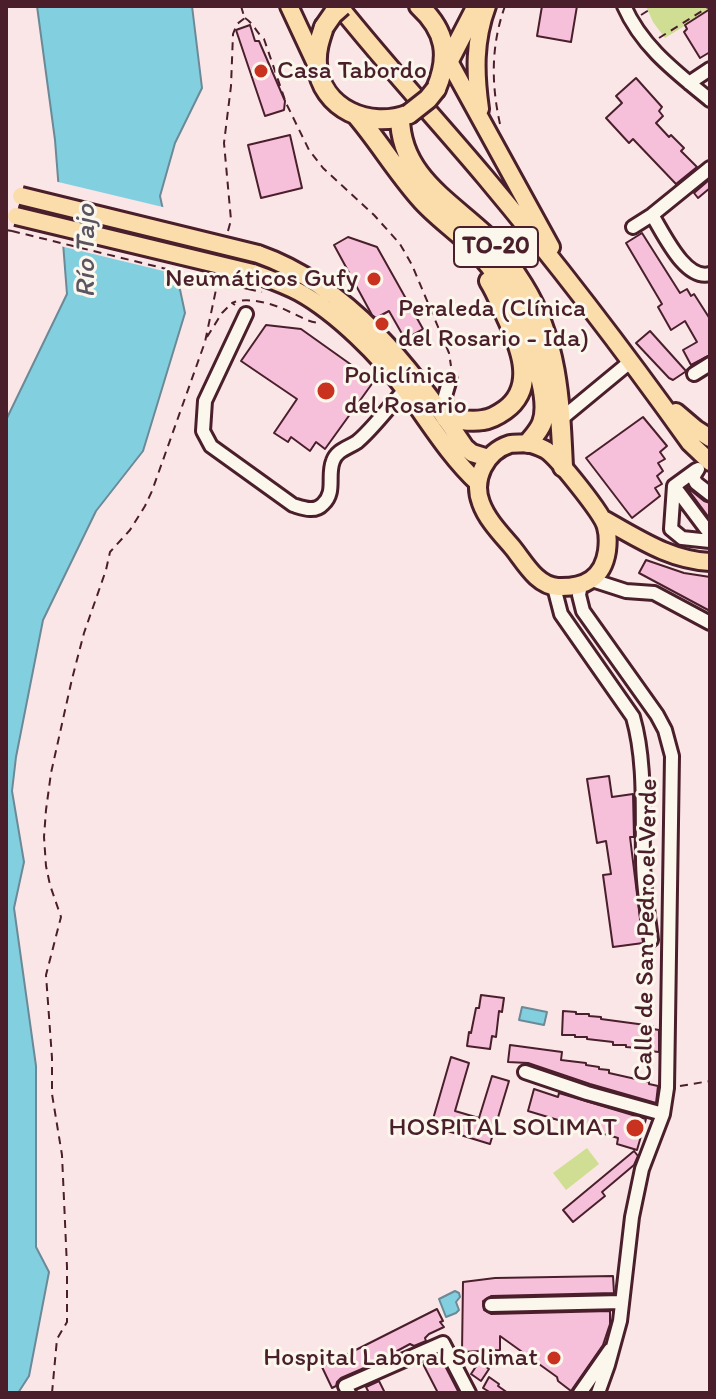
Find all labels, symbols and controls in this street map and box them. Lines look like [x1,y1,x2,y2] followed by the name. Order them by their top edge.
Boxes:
[277,55,427,87] place label: Casa Tabordo
[252,62,270,80] marker: Casa Tabordo
[70,204,104,298] water label: Río Tajo
[454,227,538,267] road number: TO-20
[165,263,358,295] place label: Neumáticos Gufy
[365,270,383,288] marker: Neumáticos Gufy
[398,293,589,354] place label: Peraleda (Clínica del Rosario - Ida)
[373,315,391,333] marker: Peraleda (Clínica del Rosario - Ida)
[344,360,467,422] place label: Policlínica del Rosario
[315,380,337,402] marker: Policlínica del Rosario
[629,778,665,1082] street label: Calle de San Pedro el Verde
[389,1112,617,1144] place label: HOSPITAL SOLIMAT
[624,1117,646,1139] marker: HOSPITAL SOLIMAT
[263,1342,538,1374] place label: Hospital Laboral Solimat
[545,1349,563,1367] marker: Hospital Laboral Solimat

